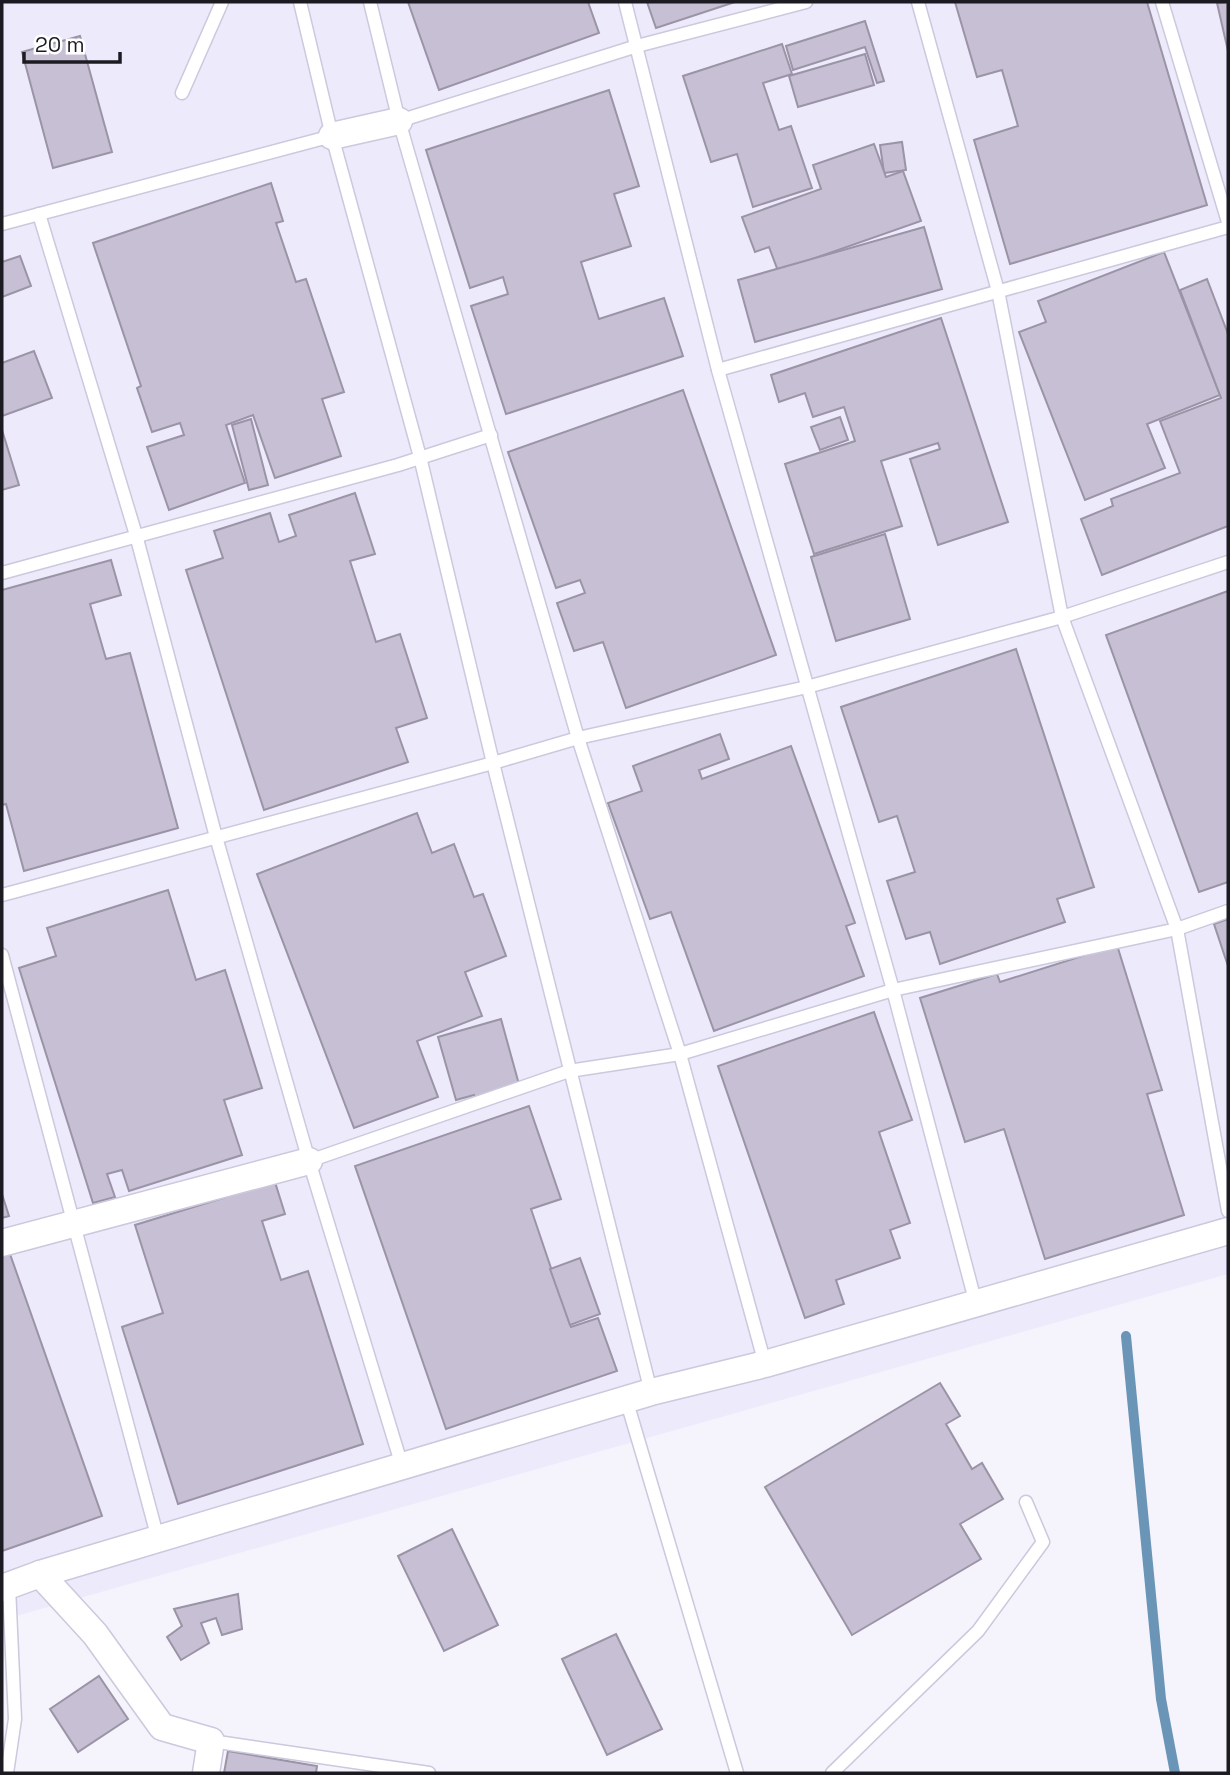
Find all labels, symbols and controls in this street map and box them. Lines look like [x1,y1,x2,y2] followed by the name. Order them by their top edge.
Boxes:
[24,21,121,65] scale bar
[35,31,85,58] text: 20 m

